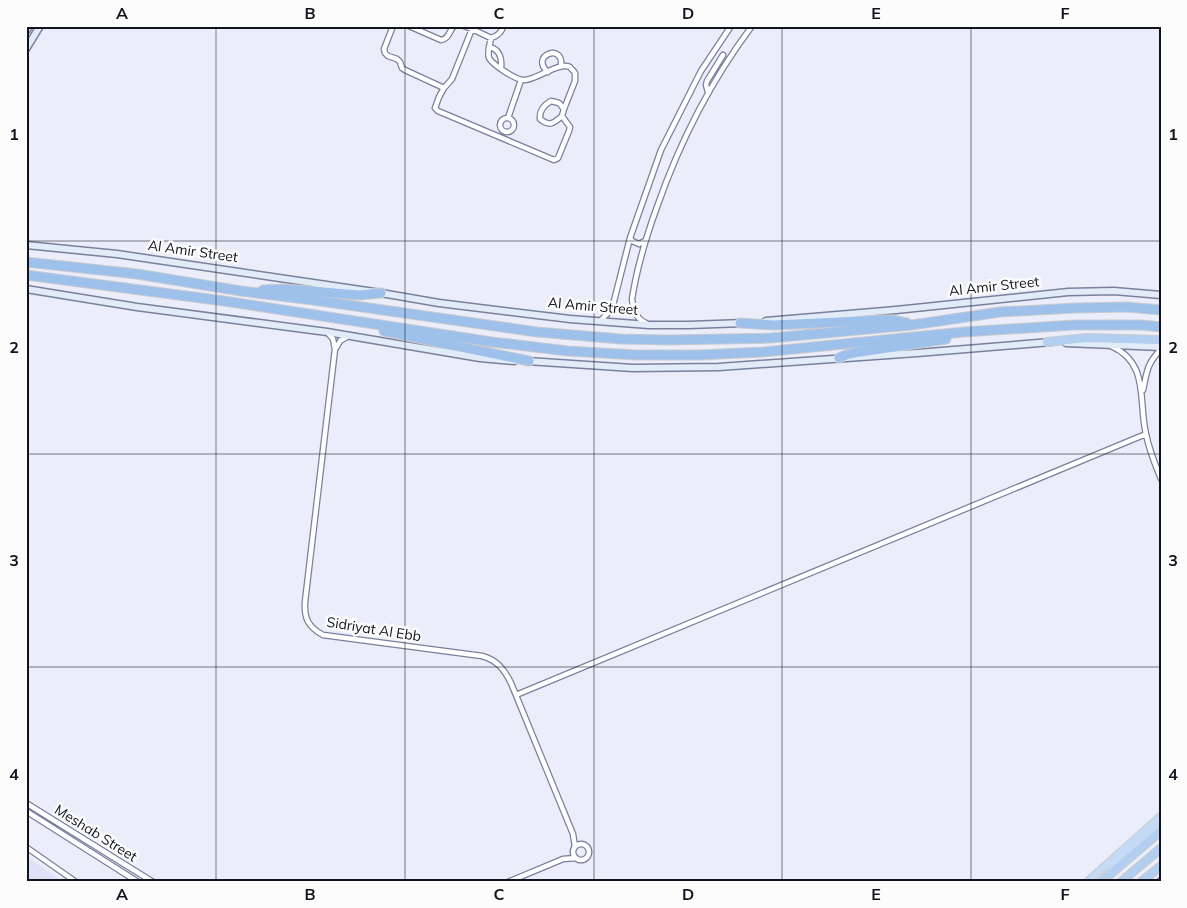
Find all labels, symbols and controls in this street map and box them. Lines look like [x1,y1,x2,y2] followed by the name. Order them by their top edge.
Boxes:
[116,3,128,23] text: A
[304,3,316,23] text: B
[494,3,505,23] text: C
[682,3,694,23] text: D
[871,3,881,23] text: E
[1060,3,1070,23] text: F
[9,124,19,144] text: 1
[1168,124,1178,144] text: 1
[147,236,239,266] street label: Al Amir Street
[948,272,1040,300] street label: Al Amir Street
[547,293,639,319] street label: Al Amir Street
[9,337,19,357] text: 2
[1168,337,1178,357] text: 2
[9,550,19,570] text: 3
[1168,550,1178,570] text: 3
[325,613,423,645] street label: Sidriyat Al Ebb
[9,764,19,784] text: 4
[1168,764,1178,784] text: 4
[51,800,141,866] street label: Meshab Street
[116,884,128,904] text: A
[304,884,316,904] text: B
[494,884,505,904] text: C
[682,884,694,904] text: D
[871,884,881,904] text: E
[1060,884,1070,904] text: F

